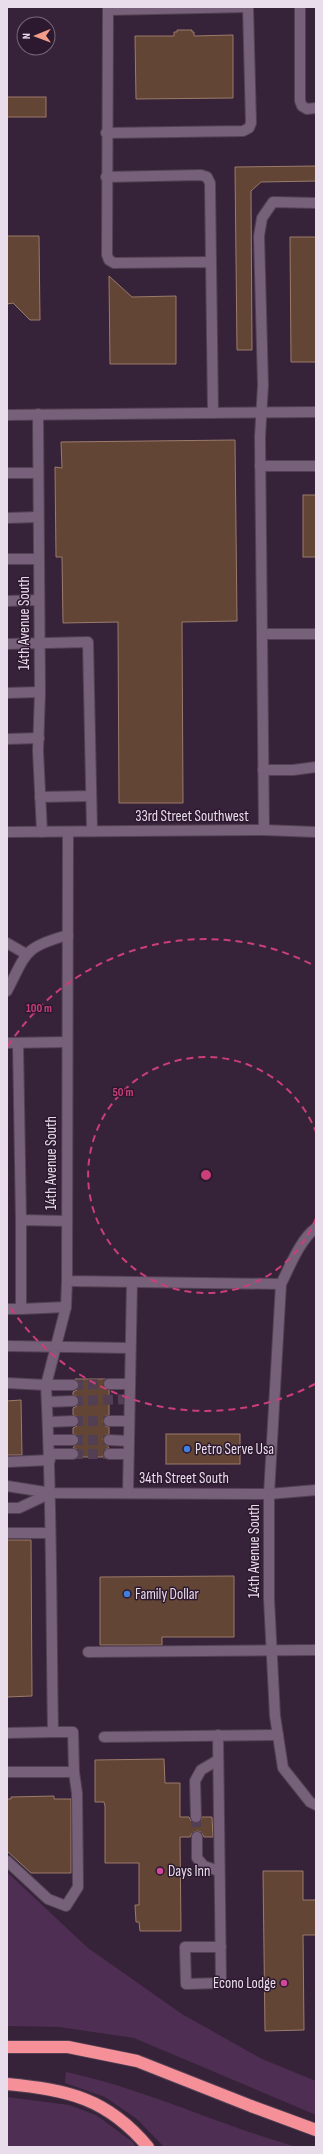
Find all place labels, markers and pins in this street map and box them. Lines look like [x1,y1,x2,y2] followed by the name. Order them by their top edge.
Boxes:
[199,1168,213,1182] centre of rings
[195,1440,274,1459] place label: Petro Serve Usa
[182,1444,192,1454] marker: Petro Serve Usa
[135,1585,200,1604] place label: Family Dollar
[122,1589,132,1599] marker: Family Dollar
[168,1862,210,1881] place label: Days Inn
[155,1866,165,1876] marker: Days Inn
[213,1974,276,1993] place label: Econo Lodge
[279,1978,289,1988] marker: Econo Lodge

